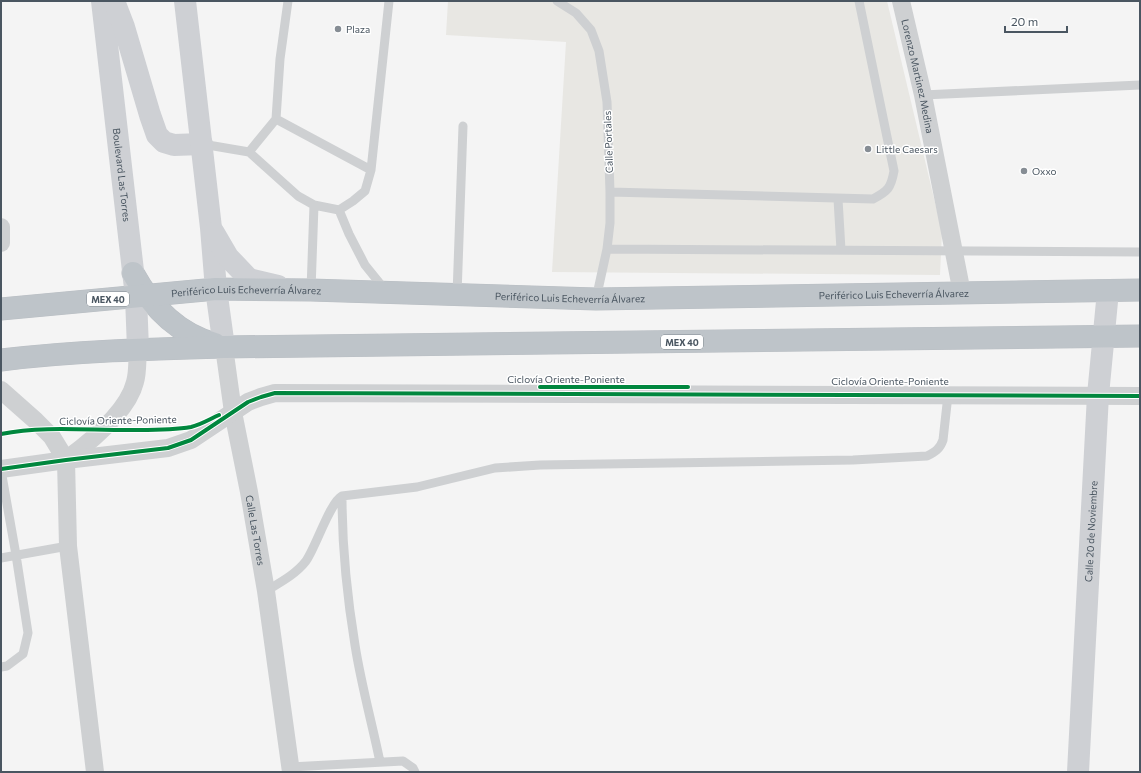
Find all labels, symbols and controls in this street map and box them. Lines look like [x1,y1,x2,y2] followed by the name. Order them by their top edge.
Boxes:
[1005,8,1067,34] scale bar
[1011,14,1038,28] text: 20 m
[899,18,936,134] street label: Lorenzo Martinez Medina
[346,23,370,35] place label: Plaza
[333,24,343,34] marker: Plaza
[601,110,615,173] street label: Calle Portales
[111,127,133,223] street label: Boulevard Las Torres
[876,143,938,155] place label: Little Caesars
[863,144,873,154] marker: Little Caesars
[1032,165,1056,177] place label: Oxxo
[1019,166,1029,176] marker: Oxxo
[171,283,321,299] street label: Periférico Luis Echeverría Álvarez
[819,287,969,301] street label: Periférico Luis Echeverría Álvarez
[495,290,645,305] street label: Periférico Luis Echeverría Álvarez
[87,292,129,306] road number: MEX 40
[661,335,703,349] road number: MEX 40
[507,373,625,385] street label: Ciclovía Oriente-Poniente
[831,375,949,387] street label: Ciclovía Oriente-Poniente
[59,413,177,427] street label: Ciclovía Oriente-Poniente
[1082,480,1099,582] street label: Calle 20 de Noviembre
[244,494,268,567] street label: Calle Las Torres

